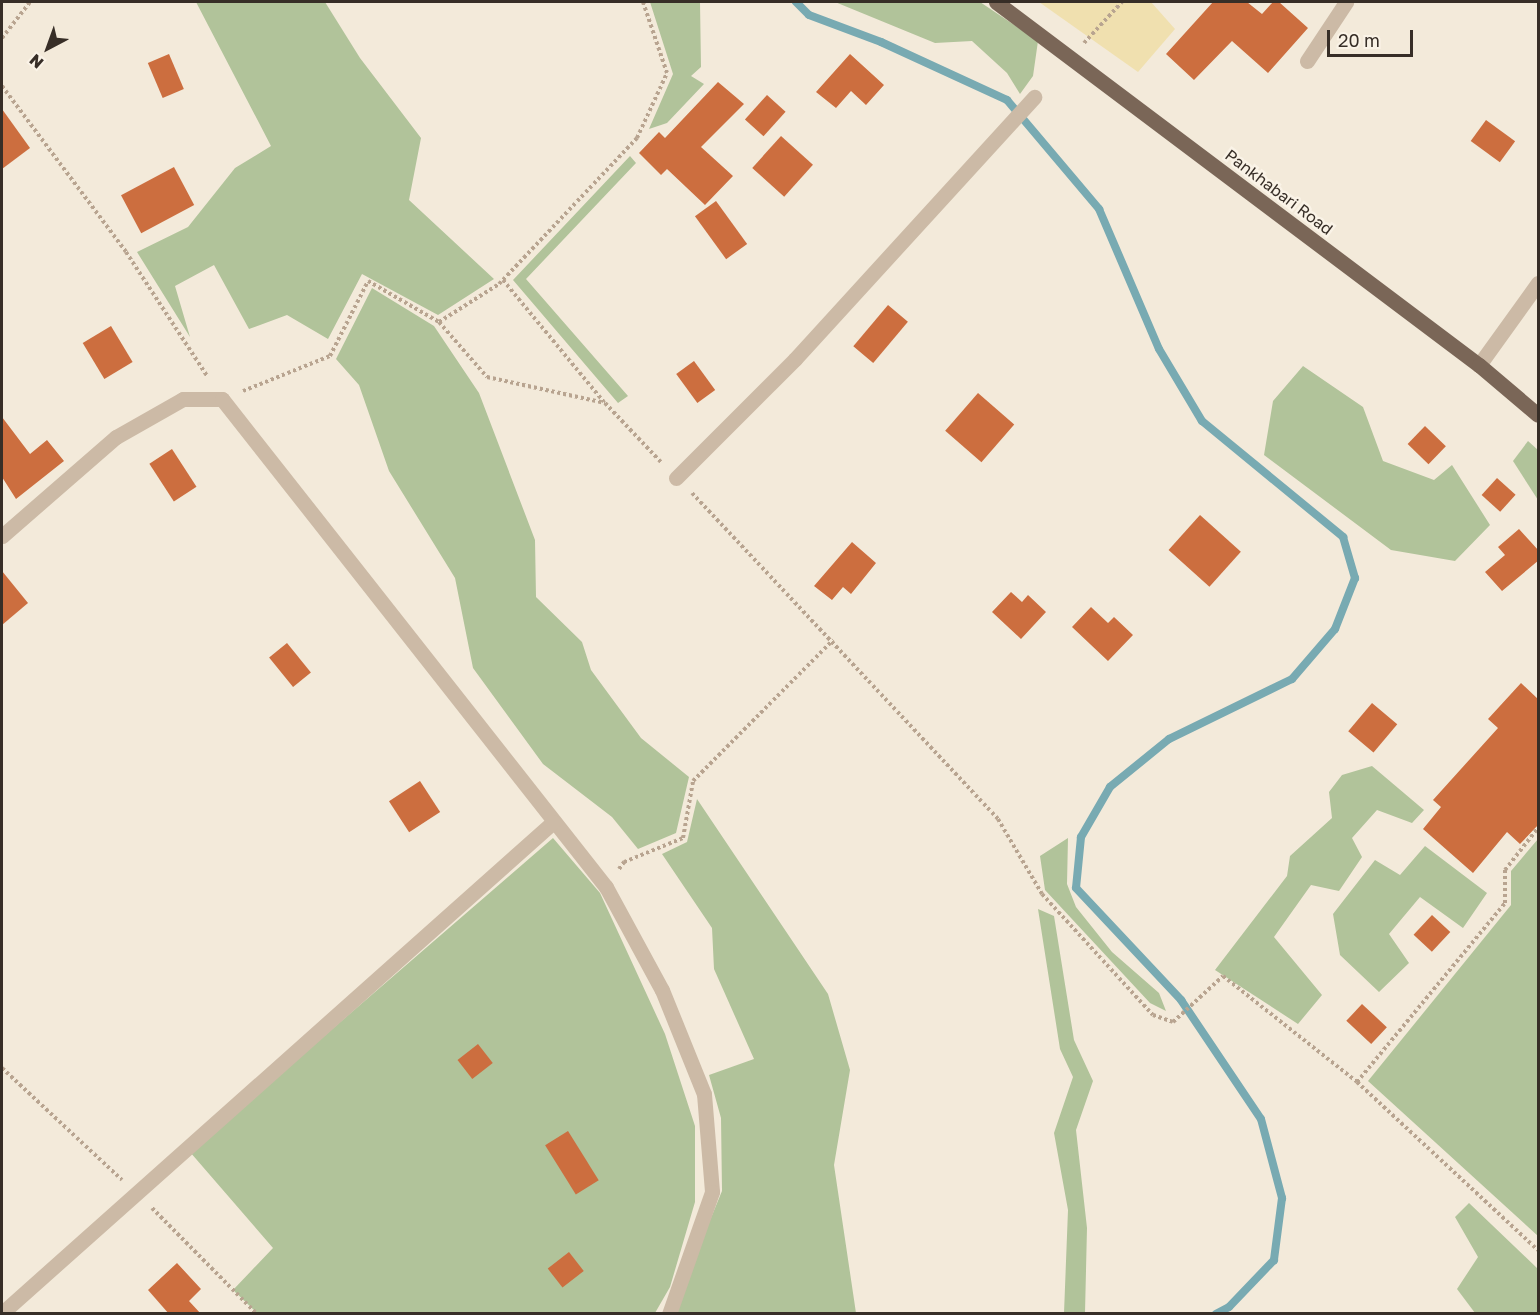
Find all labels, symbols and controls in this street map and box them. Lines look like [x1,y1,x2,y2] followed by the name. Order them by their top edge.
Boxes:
[18,18,78,78] north arrow
[1330,18,1416,56] scale bar
[1338,29,1380,51] text: 20 m
[25,50,47,73] text: N
[1221,145,1337,239] street label: Pankhabari Road

